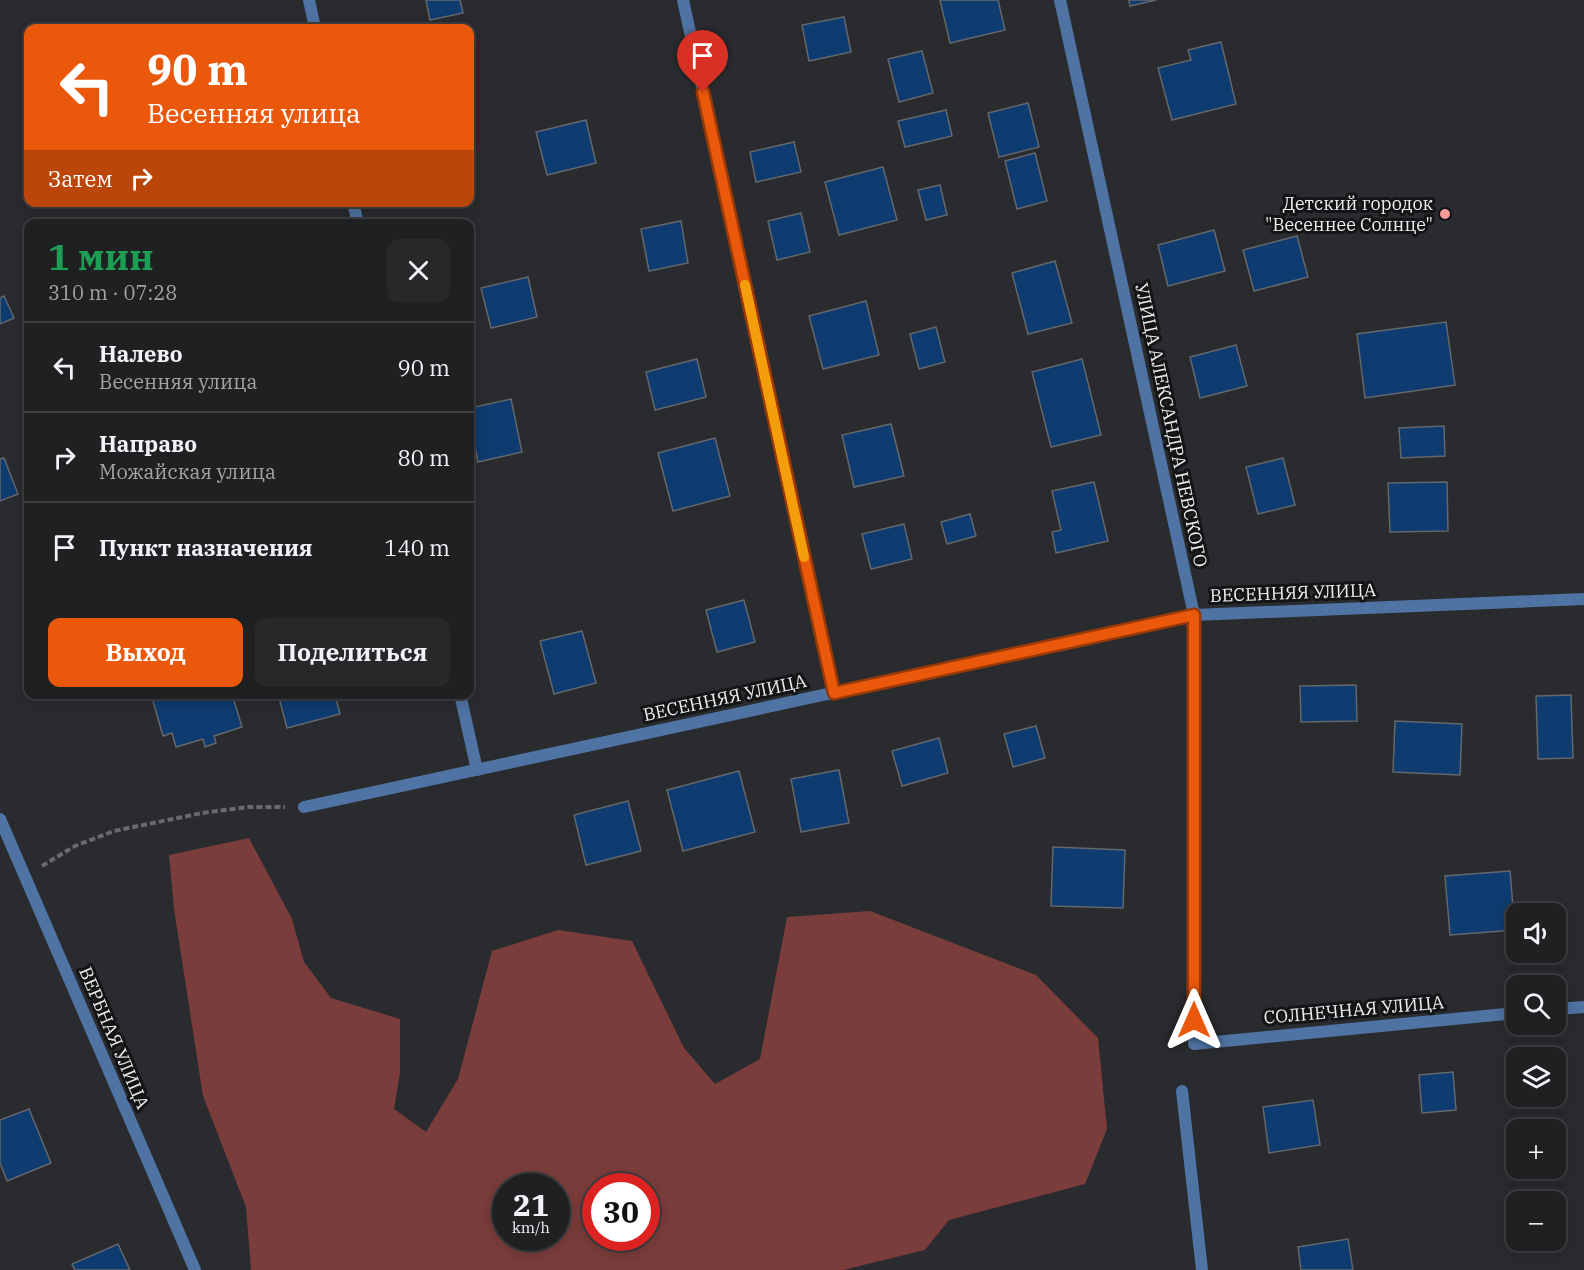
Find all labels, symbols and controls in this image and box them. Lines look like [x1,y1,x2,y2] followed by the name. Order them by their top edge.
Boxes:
[677,30,728,92] pin
[686,39,719,72] icon: arrive
[147,42,248,97] text: 90 m
[48,48,126,126] icon: left
[147,95,361,130] text: Весенняя улица
[125,162,158,195] icon: right
[48,164,113,193] text: Затем
[1265,192,1434,236] place label: Детский городок "Весеннее Солнце"
[1438,207,1452,221] marker: Детский городок "Весеннее Солнце"
[48,233,154,280] text: 1 мин
[387,239,450,302] button: close
[48,279,177,306] text: 310 m · 07:28
[1130,281,1213,569] street label: УЛИЦА АЛЕКСАНДРА НЕВСКОГО
[99,339,183,368] text: Налево
[48,351,81,384] icon: left
[398,353,450,382] text: 90 m
[99,368,257,395] text: Весенняя улица
[99,429,197,458] text: Направо
[48,441,81,474] icon: right
[398,443,450,472] text: 80 m
[99,458,276,485] text: Можайская улица
[48,531,81,564] icon: arrive
[99,533,313,562] text: Пункт назначения
[384,533,450,562] text: 140 m
[1209,578,1377,607] street label: ВЕСЕННЯЯ УЛИЦА
[48,618,243,687] button: Выход
[255,618,450,687] button: Поделиться
[641,669,809,726] street label: ВЕСЕННЯЯ УЛИЦА
[1506,903,1566,1251] map controls
[1506,903,1566,963] button: sound
[74,963,155,1113] street label: ВЕРБНАЯ УЛИЦА
[1506,975,1566,1035] button: search
[1162,988,1226,1052] position arrow
[1263,990,1446,1029] street label: СОЛНЕЧНАЯ УЛИЦА
[1506,1047,1566,1107] button: layers
[1506,1119,1566,1179] button: +
[582,1173,660,1251] speed limit sign: 30
[513,1185,549,1224] text: 21
[1506,1191,1566,1251] button: −
[512,1218,550,1237] text: km/h

